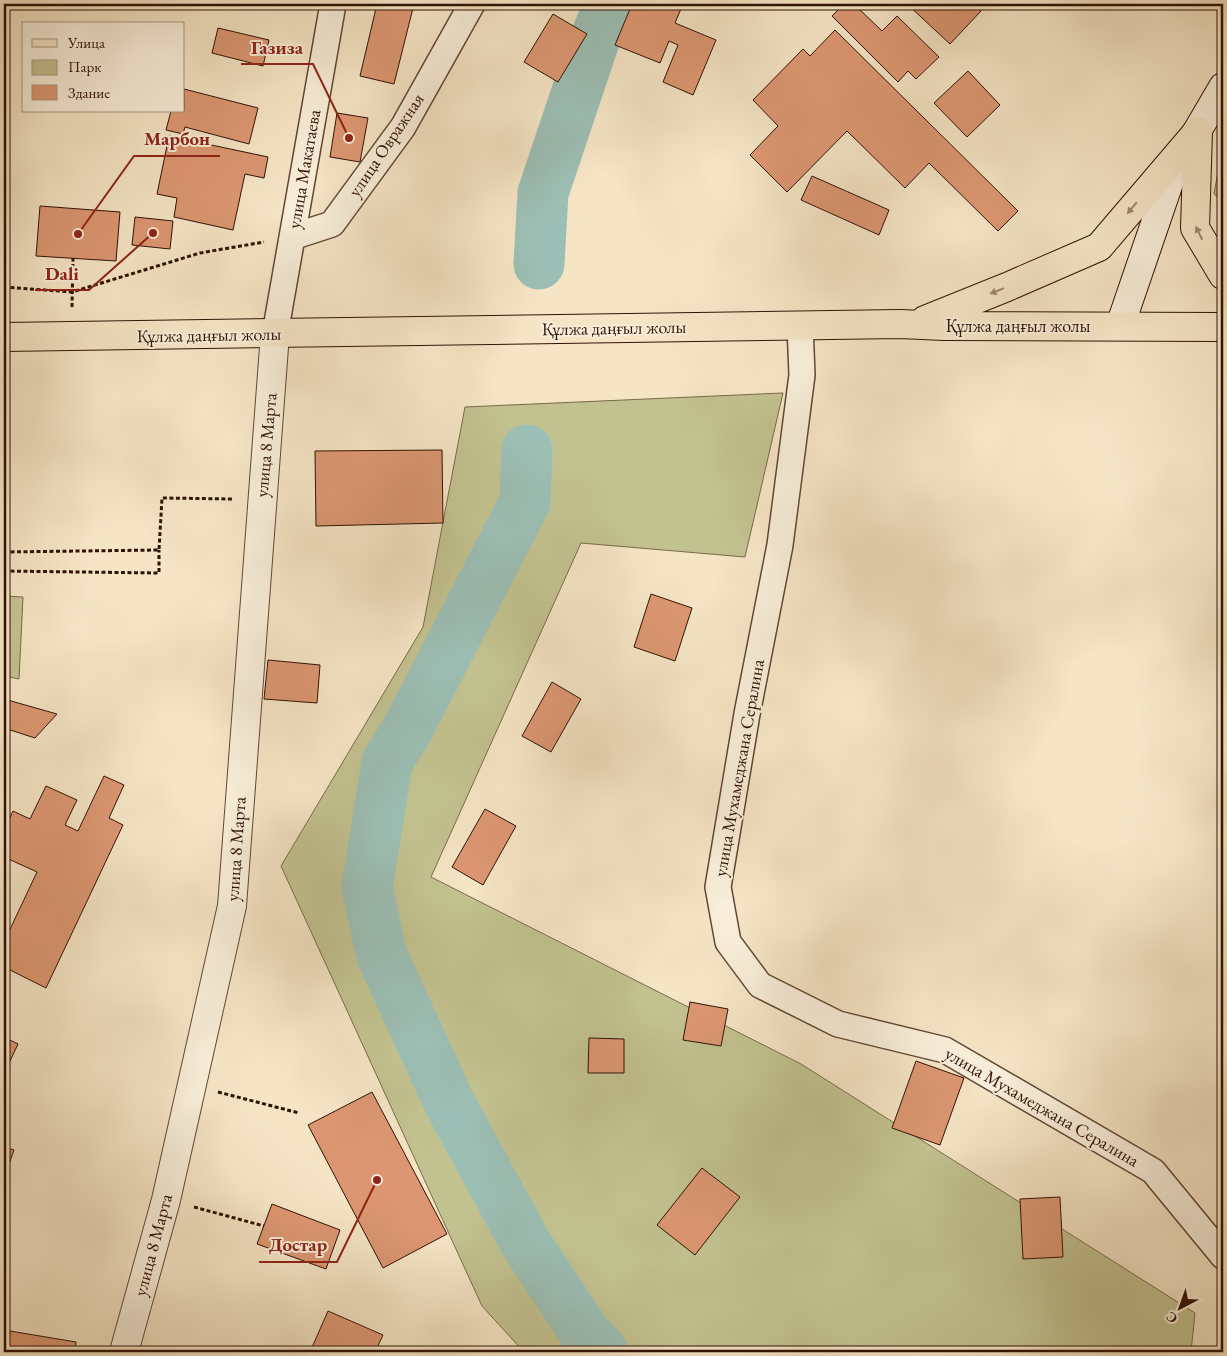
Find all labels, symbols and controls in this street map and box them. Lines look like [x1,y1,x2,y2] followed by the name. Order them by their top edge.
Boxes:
[22,22,185,112] legend
[241,30,313,64] callout: Газиза
[67,33,105,52] text: Улица
[251,35,304,60] text: Газиза
[68,57,101,76] text: Парк
[68,83,110,102] text: Здание
[342,88,429,201] street label: улица Овражная
[282,107,325,230] street label: улица Макатаева
[134,122,220,156] callout: Марбон
[144,126,210,151] text: Марбон
[1126,201,1138,213] one-way arrow
[1195,226,1203,240] one-way arrow
[35,256,89,290] callout: Dali
[45,261,79,286] text: Dali
[990,288,1004,296] one-way arrow
[946,314,1090,337] street label: Құлжа даңғыл жолы
[541,315,687,340] street label: Құлжа даңғыл жолы
[136,322,282,347] street label: Құлжа даңғыл жолы
[249,391,282,498] street label: улица 8 Марта
[708,657,769,878] street label: улица Мухамеджана Сералина
[220,795,251,902] street label: улица 8 Марта
[941,1041,1144,1172] street label: улица Мухамеджана Сералина
[128,1190,177,1298] street label: улица 8 Марта
[259,1228,337,1262] callout: Достар
[269,1232,328,1257] text: Достар
[1154,1284,1204,1334] north arrow
[1162,1308,1181,1328] text: С

